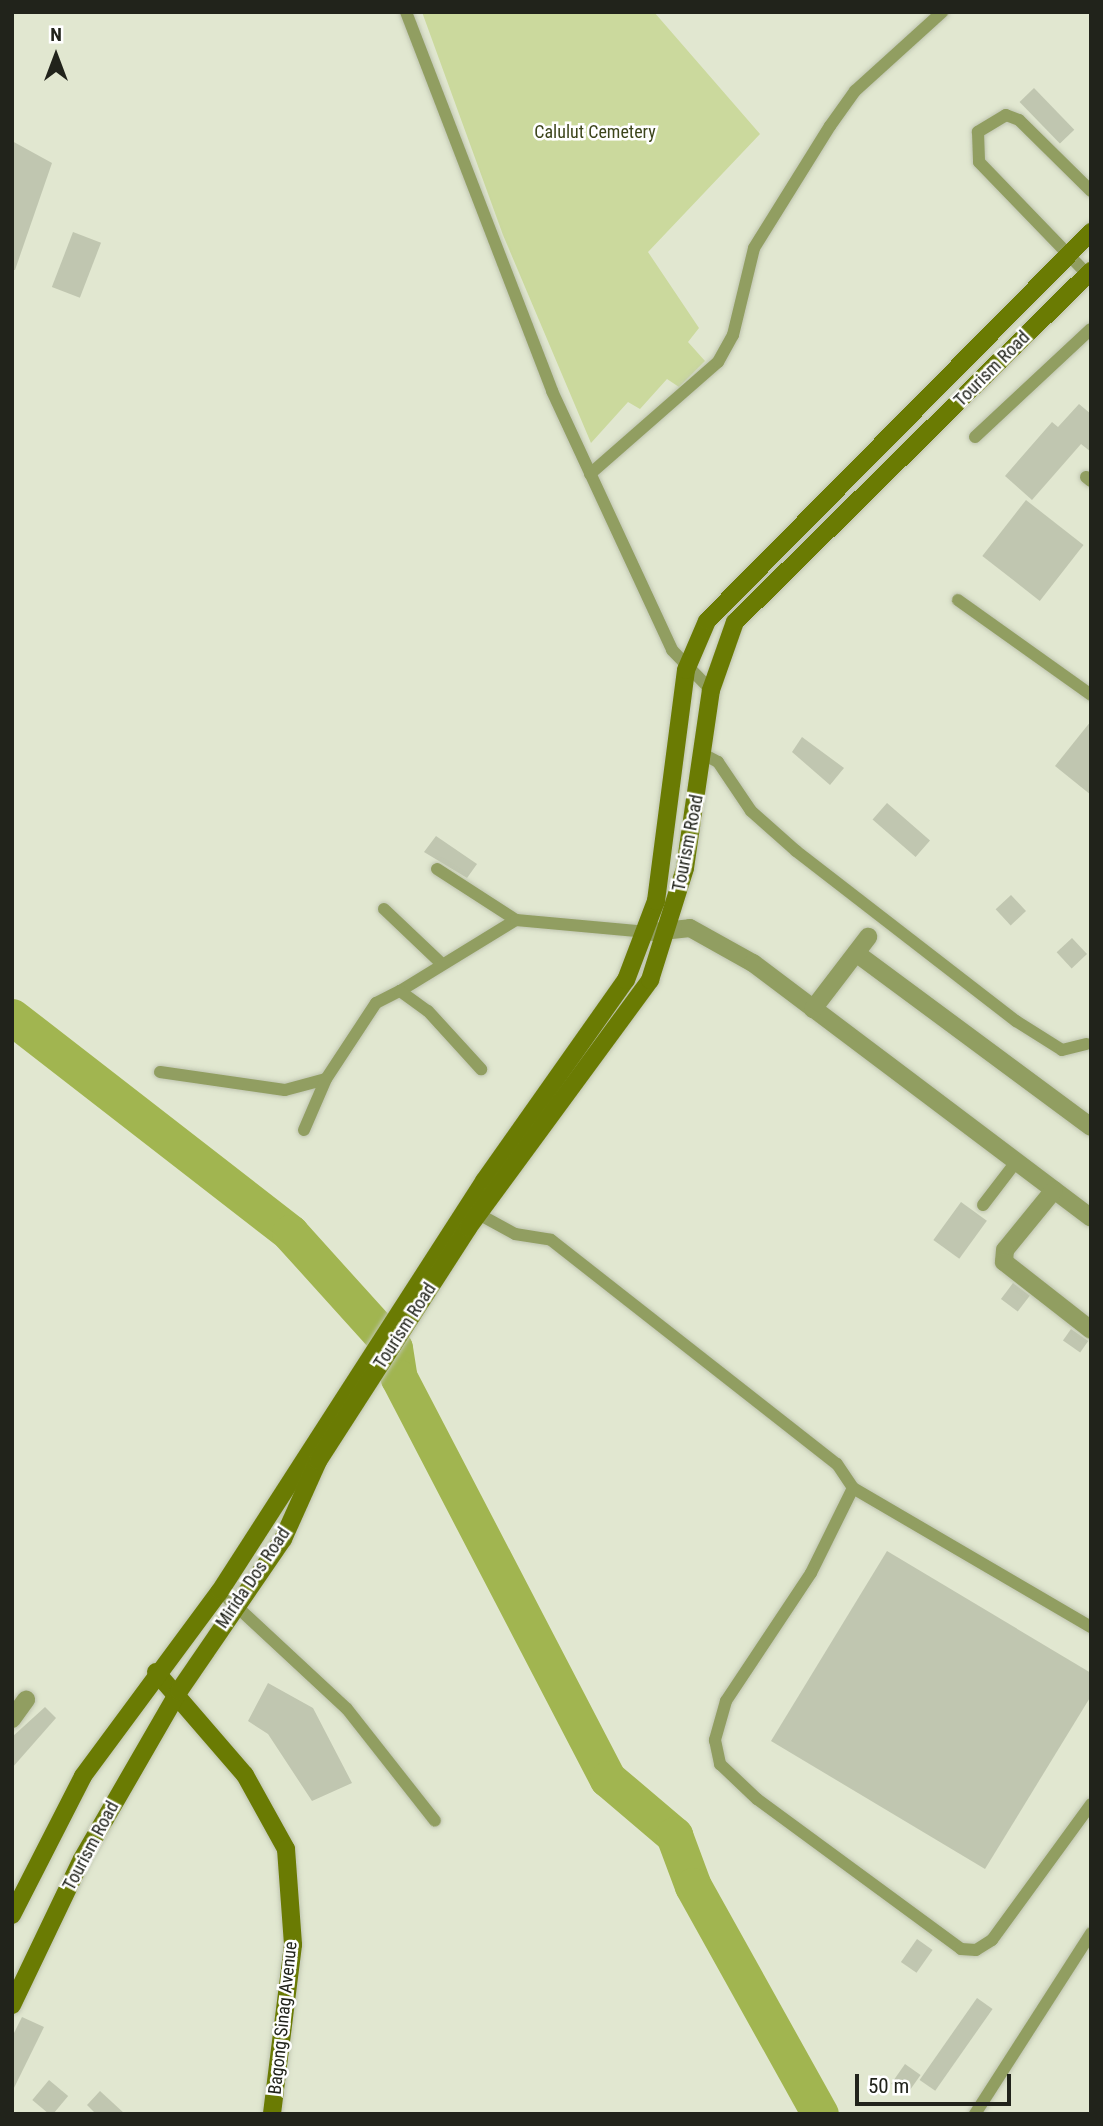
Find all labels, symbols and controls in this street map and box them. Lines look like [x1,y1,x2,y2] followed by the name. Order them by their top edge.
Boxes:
[21,21,91,91] north arrow
[50,23,62,46] text: N
[534,121,656,143] park label: Calulut Cemetery
[950,327,1034,411] street label: Tourism Road
[668,793,708,893] street label: Tourism Road
[369,1279,441,1373] street label: Tourism Road
[211,1524,295,1632] street label: Mirida Dos Road
[58,1798,124,1894] street label: Tourism Road
[264,1940,302,2096] street label: Bagong Sinag Avenue
[858,2060,1014,2104] scale bar
[868,2074,909,2098] text: 50 m

